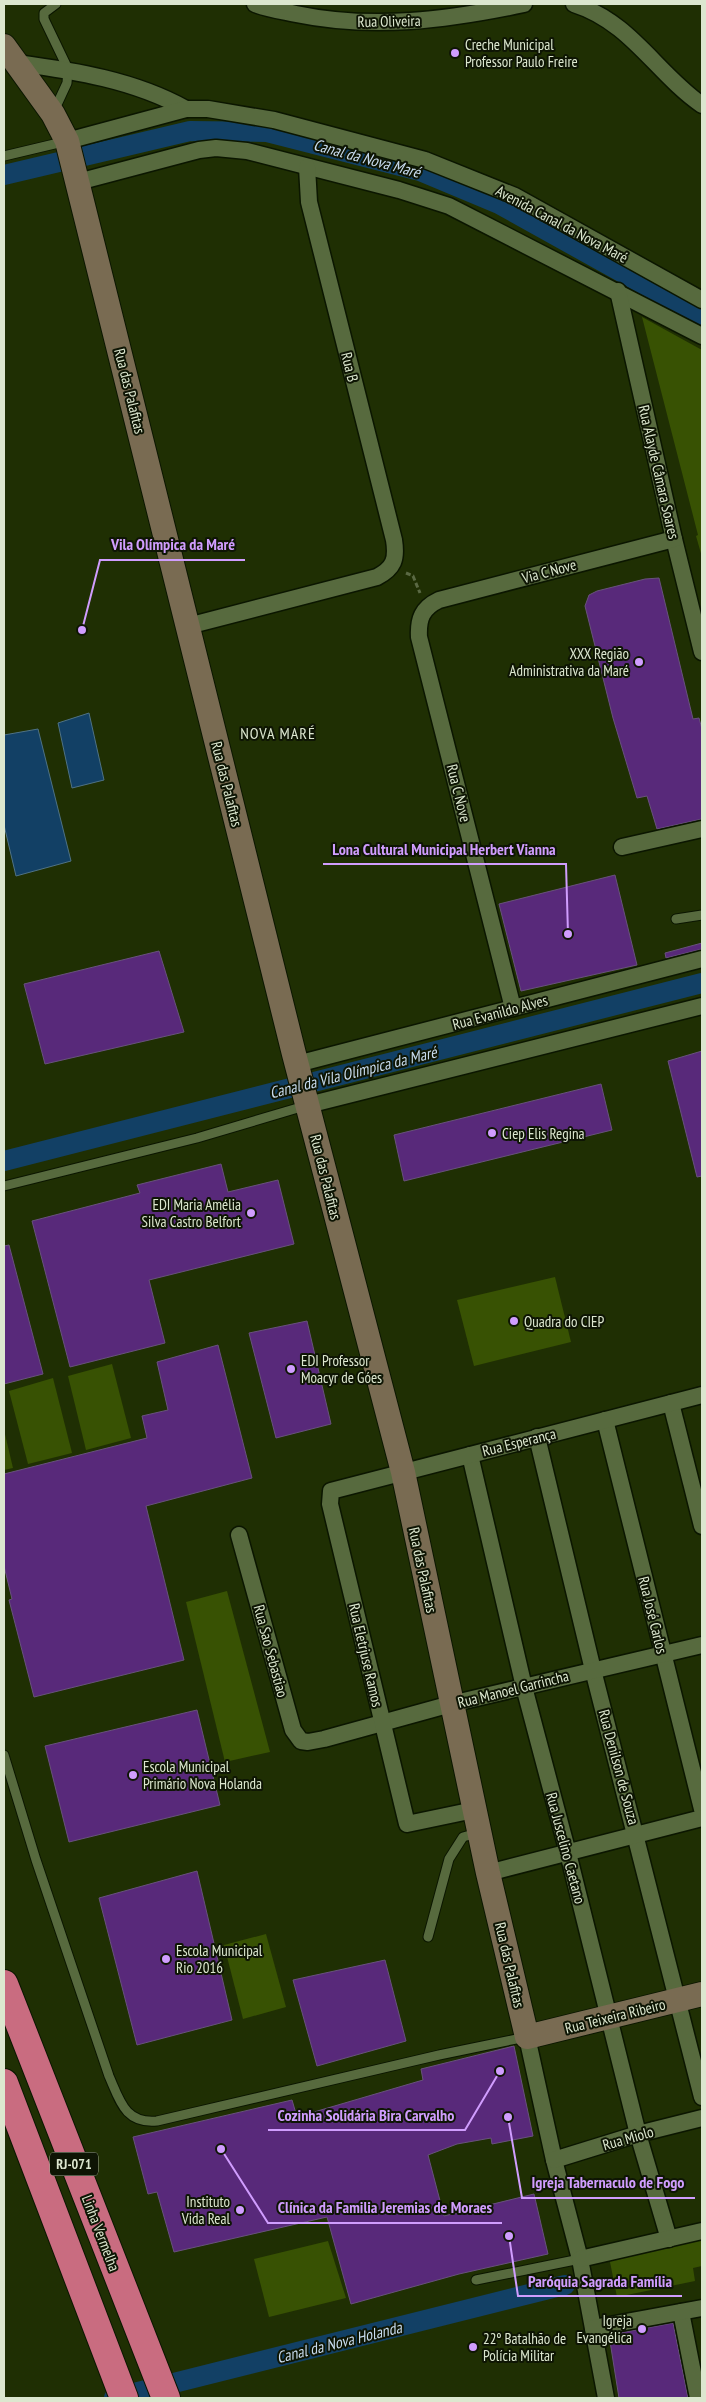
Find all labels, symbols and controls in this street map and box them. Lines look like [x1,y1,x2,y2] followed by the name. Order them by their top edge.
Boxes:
[357,11,421,31] street label: Rua Oliveira
[465,35,578,71] place label: Creche Municipal Professor Paulo Freire
[449,47,461,59] marker: Creche Municipal Professor Paulo Freire
[311,134,424,182] water label: Canal da Nova Maré
[493,181,631,267] street label: Avenida Canal da Nova Maré
[110,346,150,436] street label: Rua das Palafitas
[337,350,363,384] street label: Rua B
[634,403,684,541] street label: Rua Alayde Câmara Soares
[100,529,245,560] callout: Vila Olímpica da Maré
[110,534,235,554] text: Vila Olímpica da Maré
[519,555,578,588] street label: Via C Nove
[509,644,629,680] place label: XXX Região Administrativa da Maré
[633,656,645,668] marker: XXX Região Administrativa da Maré
[240,723,316,743] district label: NOVA MARÉ
[207,739,247,829] street label: Rua das Palafitas
[443,762,475,824] street label: Rua C Nove
[323,833,566,864] callout: Lona Cultural Municipal Herbert Vianna
[332,839,556,859] text: Lona Cultural Municipal Herbert Vianna
[450,990,550,1034] street label: Rua Evanildo Alves
[267,1041,440,1102] water label: Canal da Vila Olímpica da Maré
[502,1124,584,1143] place label: Ciep Elis Regina
[486,1127,498,1139] marker: Ciep Elis Regina
[306,1132,346,1222] street label: Rua das Palafitas
[142,1195,241,1231] place label: EDI Maria Amélia Silva Castro Belfort
[245,1207,257,1219] marker: EDI Maria Amélia Silva Castro Belfort
[524,1312,604,1331] place label: Quadra do CIEP
[508,1315,520,1327] marker: Quadra do CIEP
[301,1351,382,1387] place label: EDI Professor Moacyr de Góes
[285,1363,297,1375] marker: EDI Professor Moacyr de Góes
[480,1424,558,1460] street label: Rua Esperança
[405,1525,441,1615] street label: Rua das Palafitas
[634,1574,672,1656] street label: Rua José Carlos
[345,1601,387,1709] street label: Rua Eletrjuse Ramos
[250,1603,292,1699] street label: Rua Sao Sebastiao
[456,1666,570,1712] street label: Rua Manoel Garrincha
[595,1707,643,1827] street label: Rua Denilson de Souza
[143,1757,262,1793] place label: Escola Municipal Primário Nova Holanda
[127,1769,139,1781] marker: Escola Municipal Primário Nova Holanda
[542,1790,590,1906] street label: Rua Juscelino Caetano
[491,1920,529,2010] street label: Rua das Palafitas
[176,1941,263,1977] place label: Escola Municipal Rio 2016
[160,1953,172,1965] marker: Escola Municipal Rio 2016
[563,1994,667,2038] street label: Rua Teixeira Ribeiro
[268,2099,465,2130] callout: Cozinha Solidária Bira Carvalho
[278,2105,454,2125] text: Cozinha Solidária Bira Carvalho
[600,2122,656,2154] street label: Rua Miolo
[50,2152,98,2176] road number: RJ-071
[522,2167,695,2198] callout: Igreja Tabernaculo de Fogo
[532,2172,684,2192] text: Igreja Tabernaculo de Fogo
[78,2192,124,2274] street label: Linha Vermelha
[181,2192,230,2228] place label: Instituto Vida Real
[268,2192,502,2223] callout: Clínica da Familia Jeremias de Moraes
[278,2197,493,2217] text: Clínica da Familia Jeremias de Moraes
[234,2204,246,2216] marker: Instituto Vida Real
[518,2265,682,2296] callout: Paróquia Sagrada Família
[528,2271,672,2291] text: Paróquia Sagrada Família
[576,2311,632,2347] place label: Igreja Evangélica
[274,2316,405,2367] water label: Canal da Nova Holanda
[636,2323,648,2335] marker: Igreja Evangélica
[483,2329,566,2365] place label: 22º Batalhão de Polícia Militar
[467,2341,479,2353] marker: 22º Batalhão de Polícia Militar

